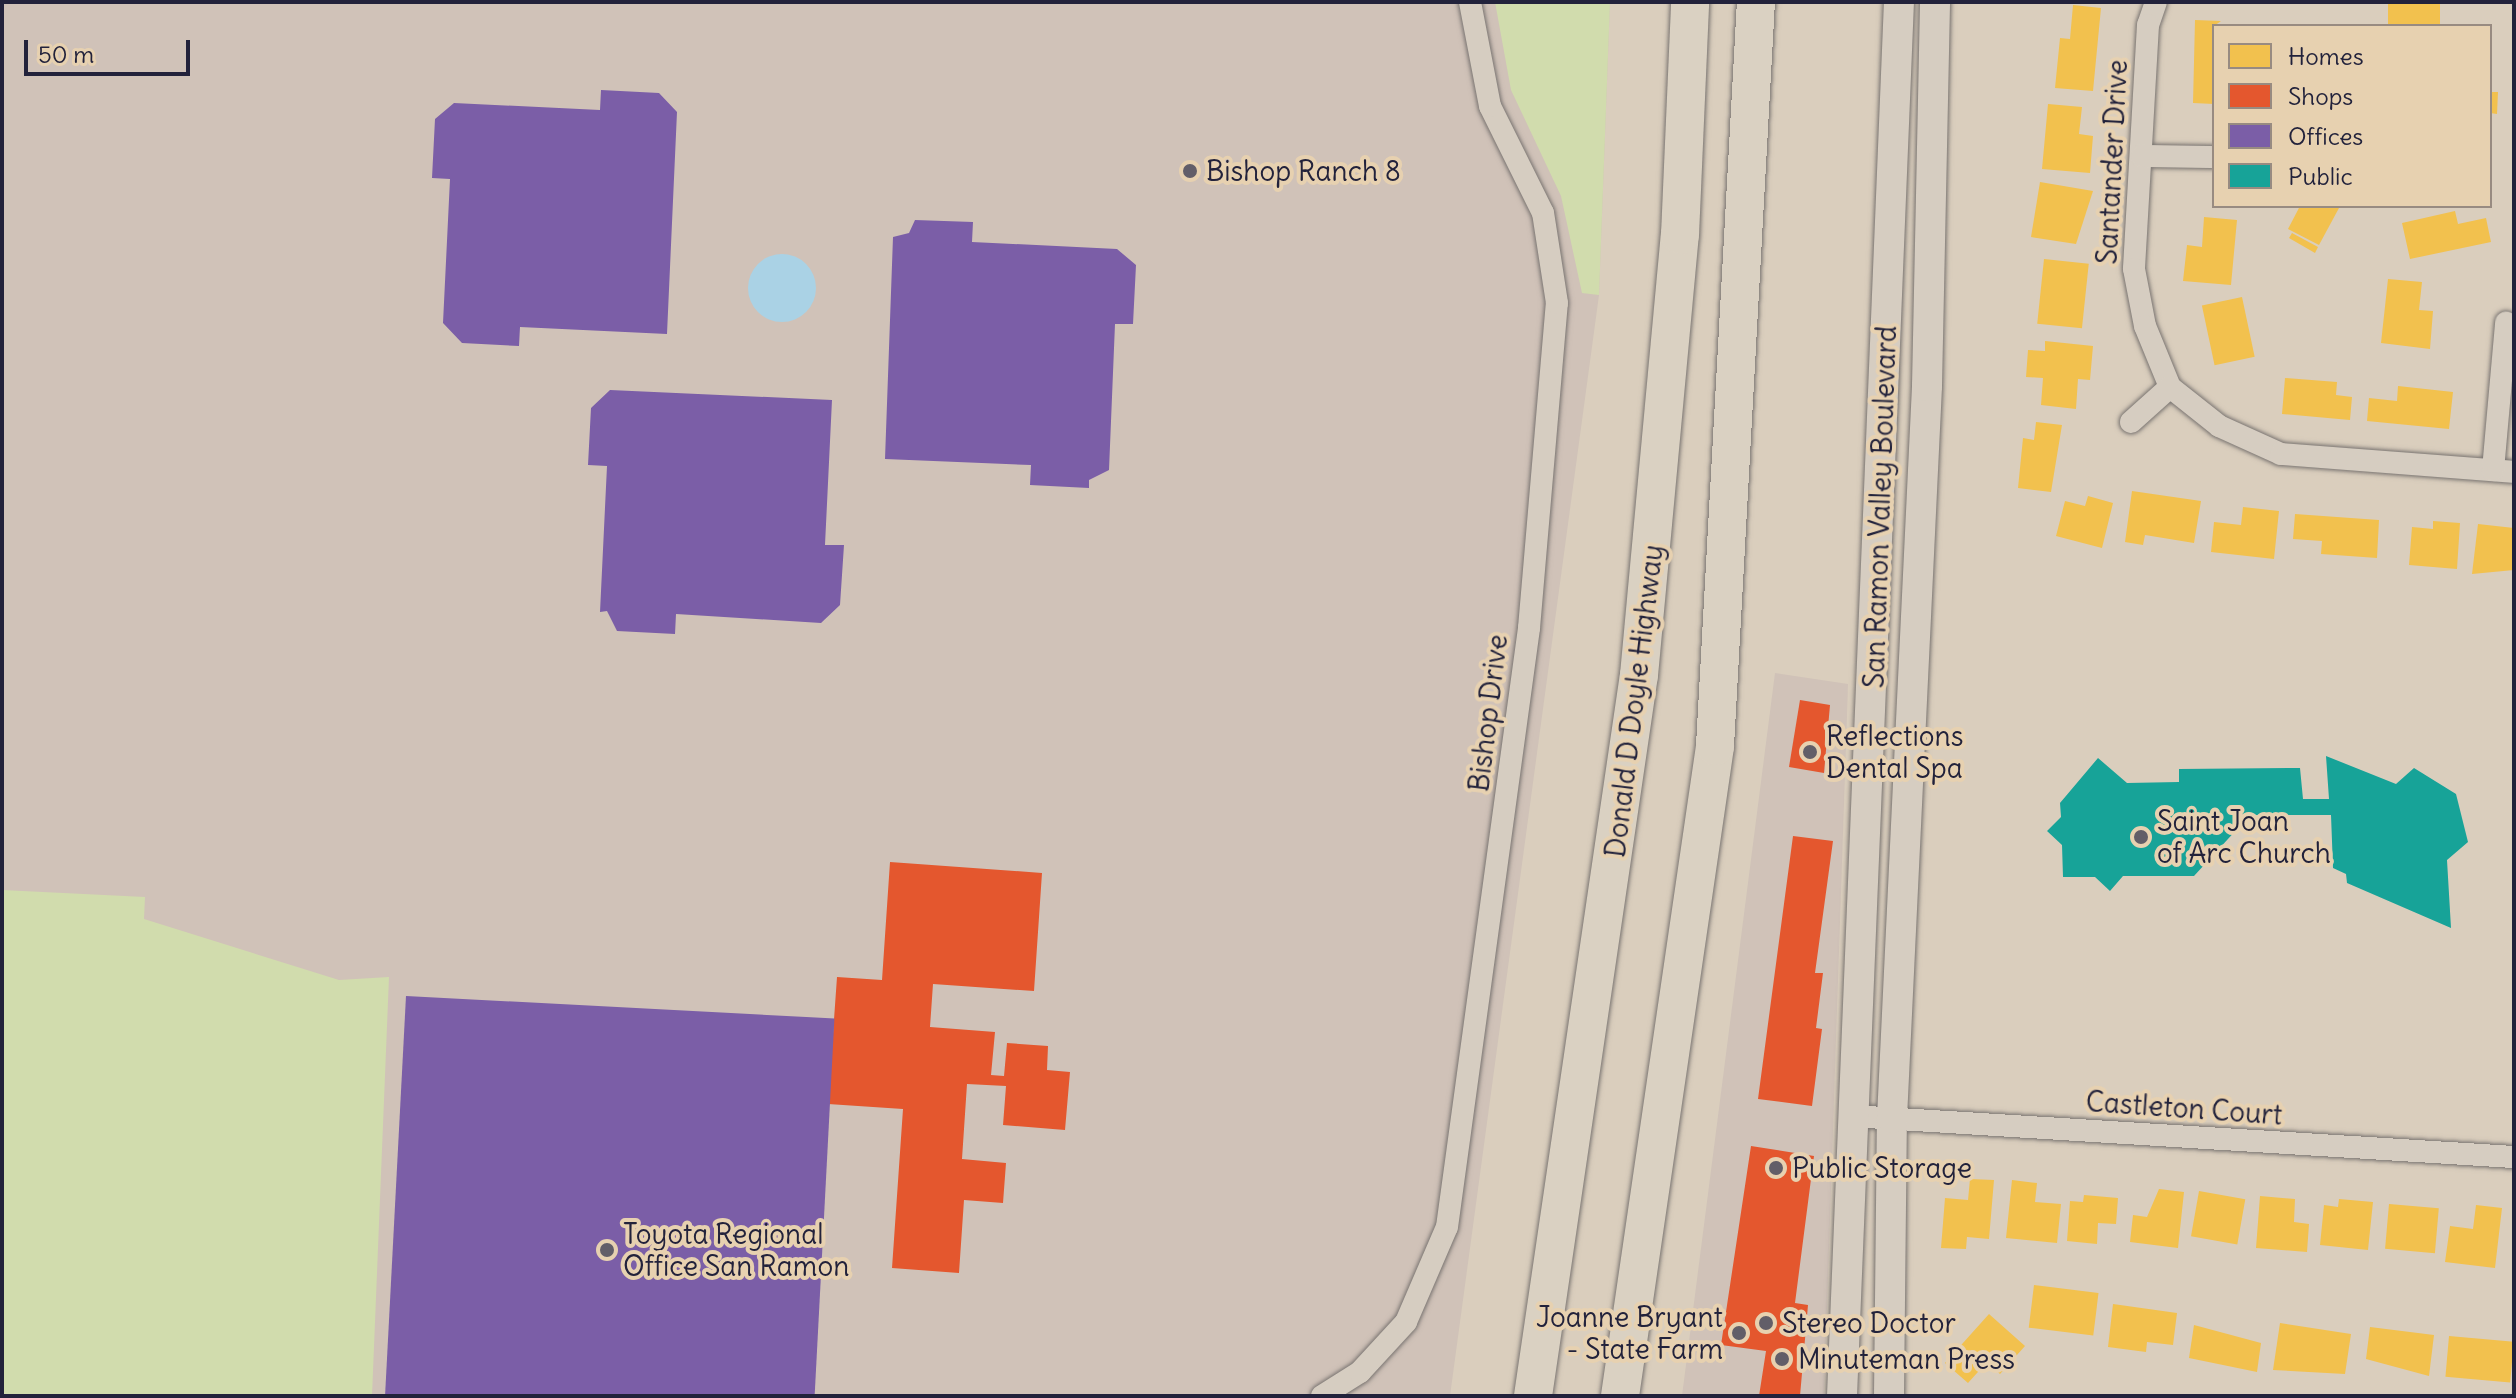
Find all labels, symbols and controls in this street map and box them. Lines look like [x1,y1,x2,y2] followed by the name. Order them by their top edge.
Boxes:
[28,24,194,74] scale bar
[2212,24,2492,208] legend
[38,39,94,69] text: 50 m
[2288,41,2364,71] text: Homes
[2090,59,2134,265] street label: Santander Drive
[2288,81,2353,111] text: Shops
[2288,121,2363,151] text: Offices
[1206,154,1401,188] place label: Bishop Ranch 8
[2288,161,2353,191] text: Public
[1181,162,1199,180] marker: Bishop Ranch 8
[1857,325,1903,689] street label: San Ramon Valley Boulevard
[1598,543,1670,859] street label: Donald D Doyle Highway
[1462,632,1514,794] street label: Bishop Drive
[1826,719,1963,785] place label: Reflections Dental Spa
[1801,743,1819,761] marker: Reflections Dental Spa
[2157,804,2331,870] place label: Saint Joan of Arc Church
[2132,828,2150,846] marker: Saint Joan of Arc Church
[2085,1084,2283,1132] street label: Castleton Court
[1792,1151,1972,1185] place label: Public Storage
[1767,1159,1785,1177] marker: Public Storage
[623,1217,849,1283] place label: Toyota Regional Office San Ramon
[598,1241,616,1259] marker: Toyota Regional Office San Ramon
[1536,1300,1723,1366] place label: Joanne Bryant - State Farm
[1782,1306,1956,1340] place label: Stereo Doctor
[1757,1314,1775,1332] marker: Stereo Doctor
[1730,1324,1748,1342] marker: Joanne Bryant - State Farm
[1798,1342,2015,1376] place label: Minuteman Press
[1773,1350,1791,1368] marker: Minuteman Press

